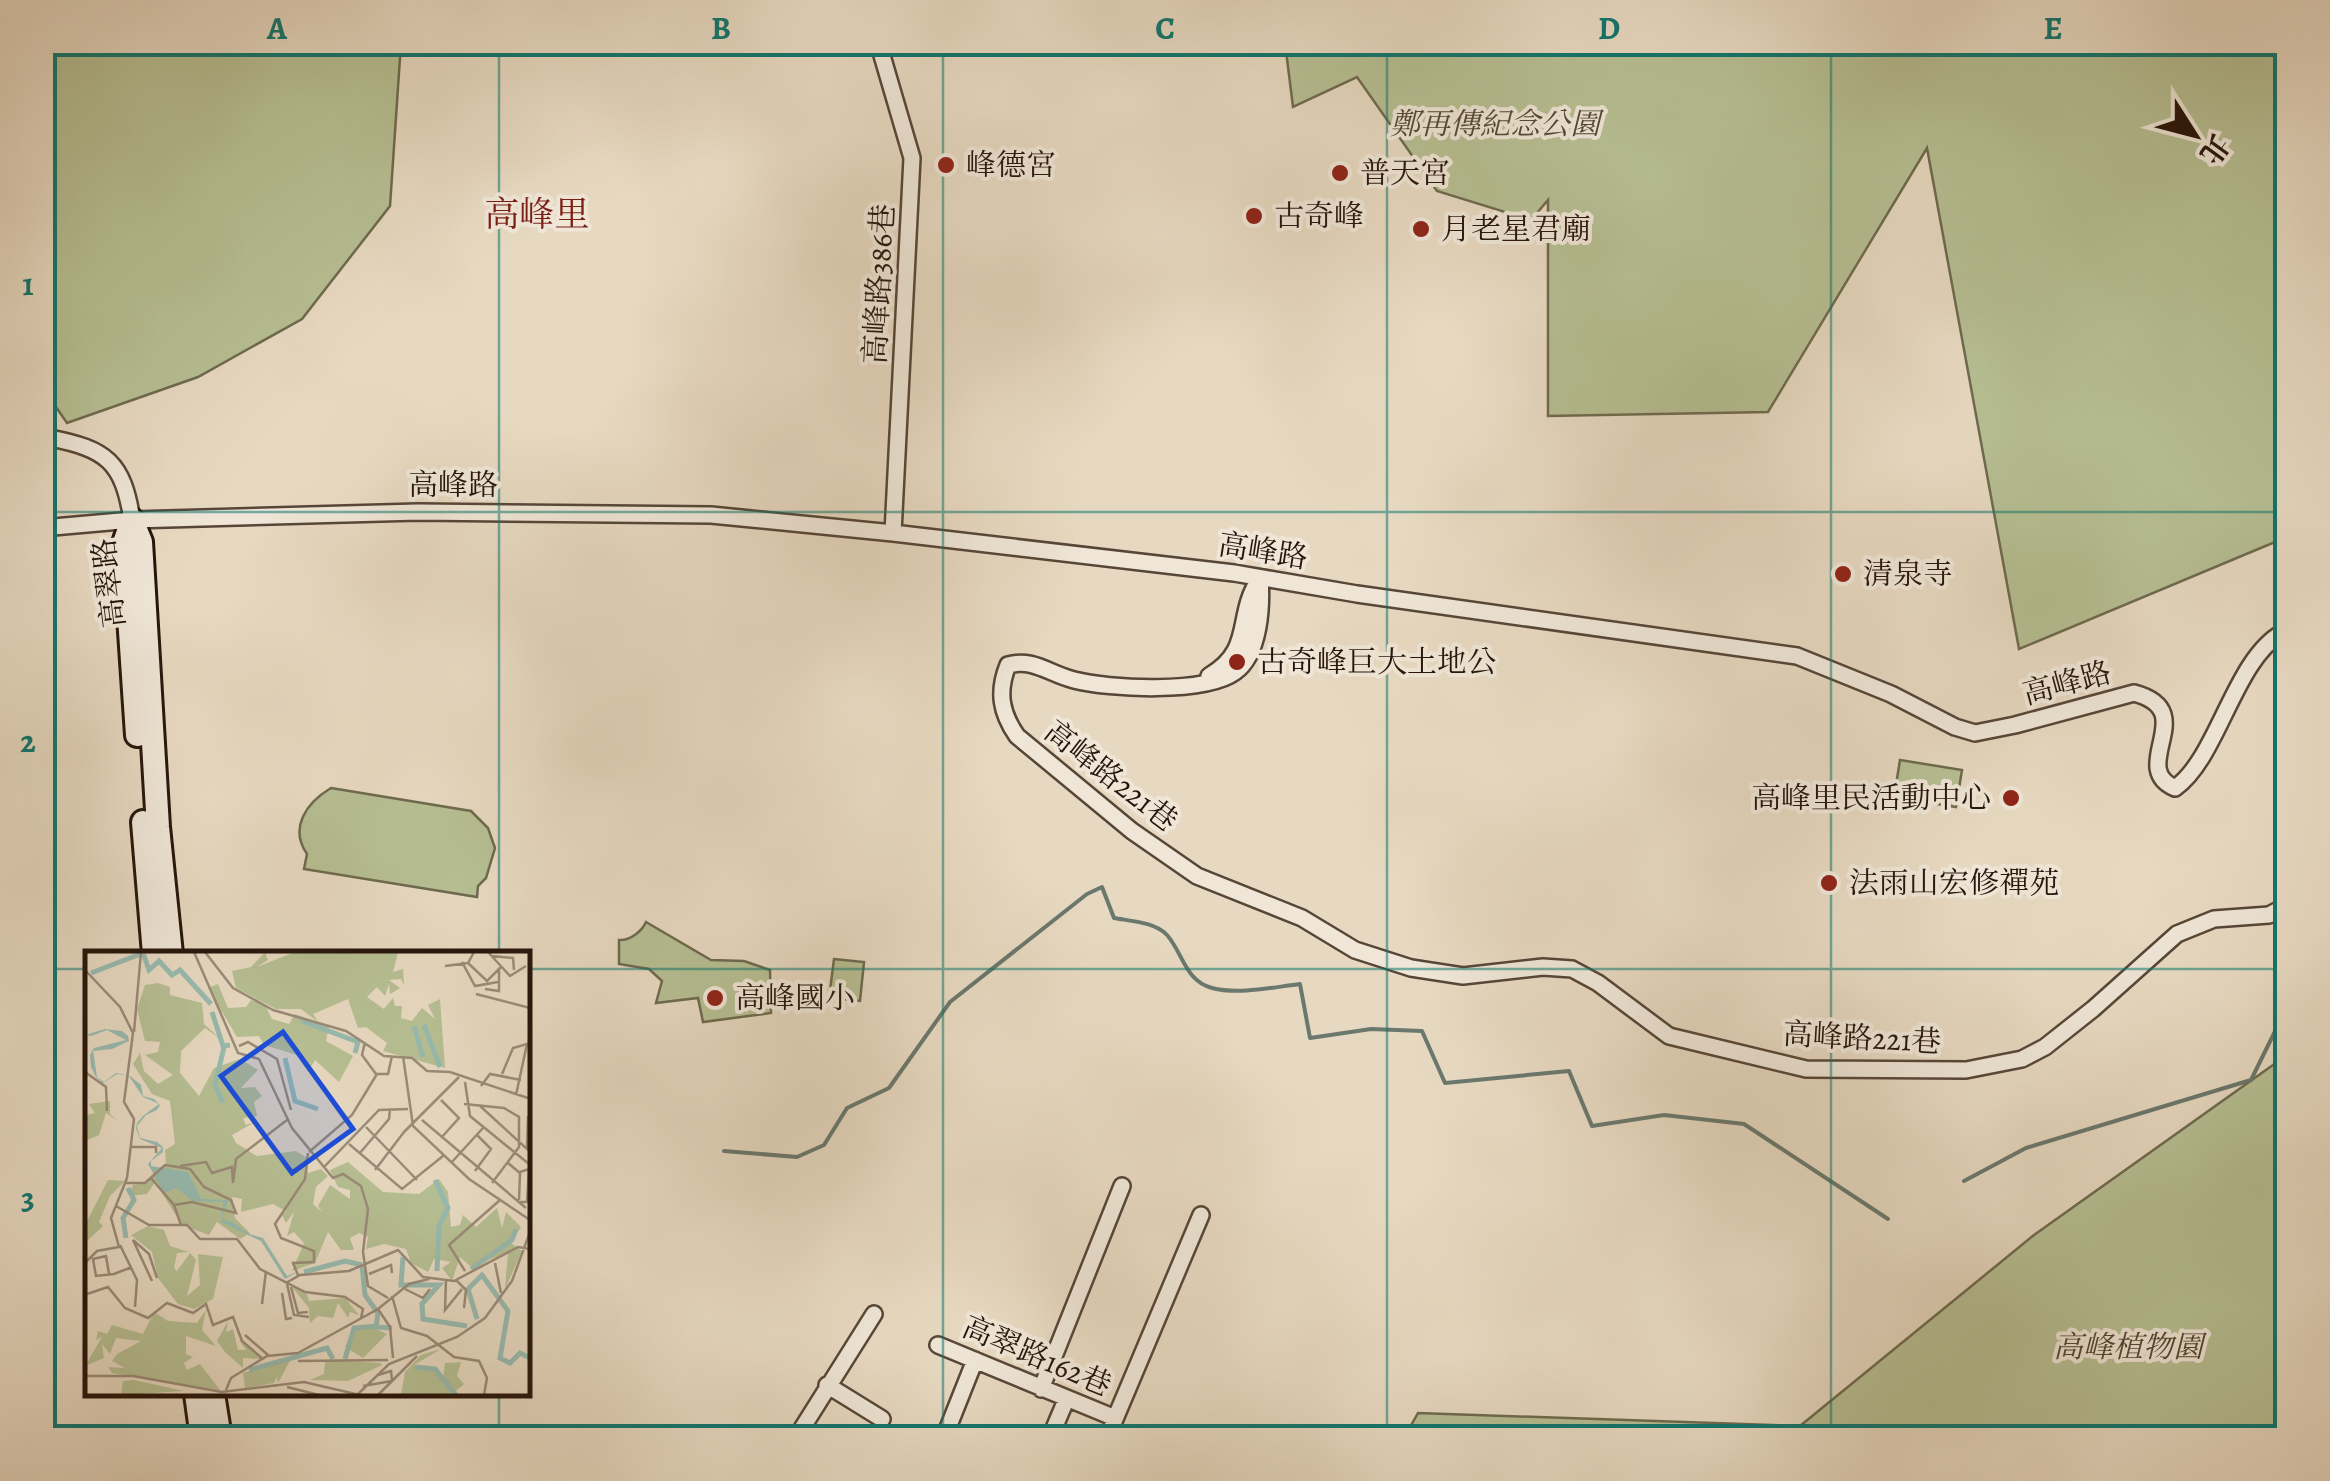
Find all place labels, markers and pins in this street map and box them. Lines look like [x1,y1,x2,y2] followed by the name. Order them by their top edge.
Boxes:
[966,145,1056,185] place label: 峰德宮
[1360,153,1450,193] place label: 普天宮
[935,154,957,176] marker: 峰德宮
[1329,162,1351,184] marker: 普天宮
[1274,196,1364,236] place label: 古奇峰
[1243,205,1265,227] marker: 古奇峰
[1441,209,1591,249] place label: 月老星君廟
[1410,218,1432,240] marker: 月老星君廟
[1863,554,1953,594] place label: 清泉寺
[1832,563,1854,585] marker: 清泉寺
[1257,642,1497,682] place label: 古奇峰巨大土地公
[1226,651,1248,673] marker: 古奇峰巨大土地公
[1751,778,1991,818] place label: 高峰里民活動中心
[2000,787,2022,809] marker: 高峰里民活動中心
[1849,863,2059,903] place label: 法雨山宏修禪苑
[1818,872,1840,894] marker: 法雨山宏修禪苑
[735,978,855,1018] place label: 高峰國小
[704,987,726,1009] marker: 高峰國小

